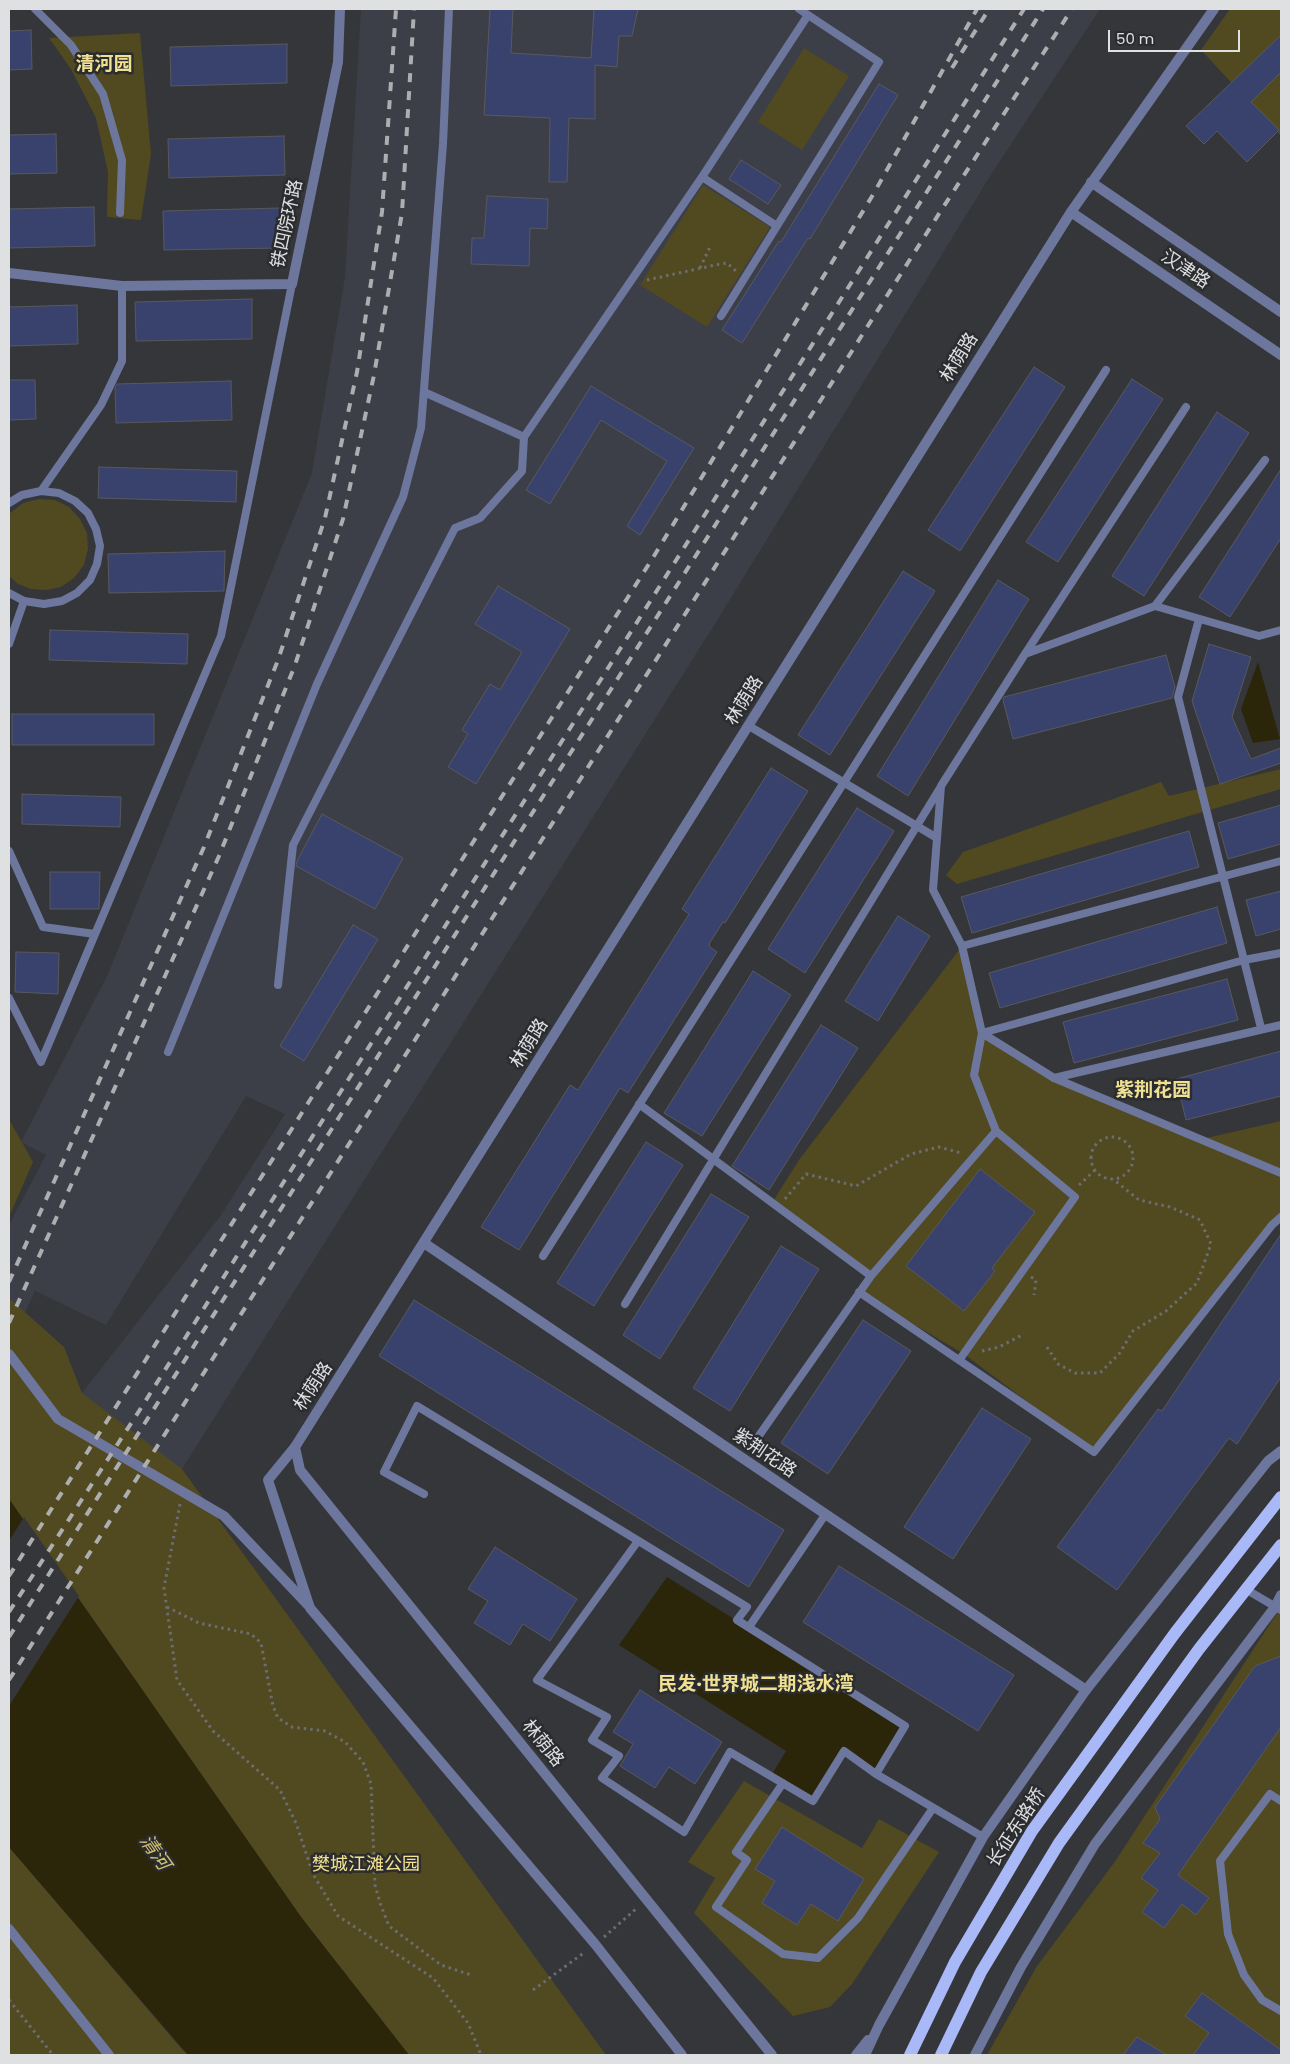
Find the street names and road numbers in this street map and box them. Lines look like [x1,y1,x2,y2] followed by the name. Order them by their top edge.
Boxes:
[268,178,308,270] street label: 铁四院环路
[1157,246,1213,294] street label: 汉津路
[937,329,983,387] street label: 林荫路
[722,672,768,730] street label: 林荫路
[507,1015,553,1073] street label: 林荫路
[290,1358,338,1416] street label: 林荫路
[728,1425,800,1483] street label: 紫荆花路
[517,1716,567,1772] street label: 林荫路
[983,1784,1051,1872] street label: 长征东路桥

